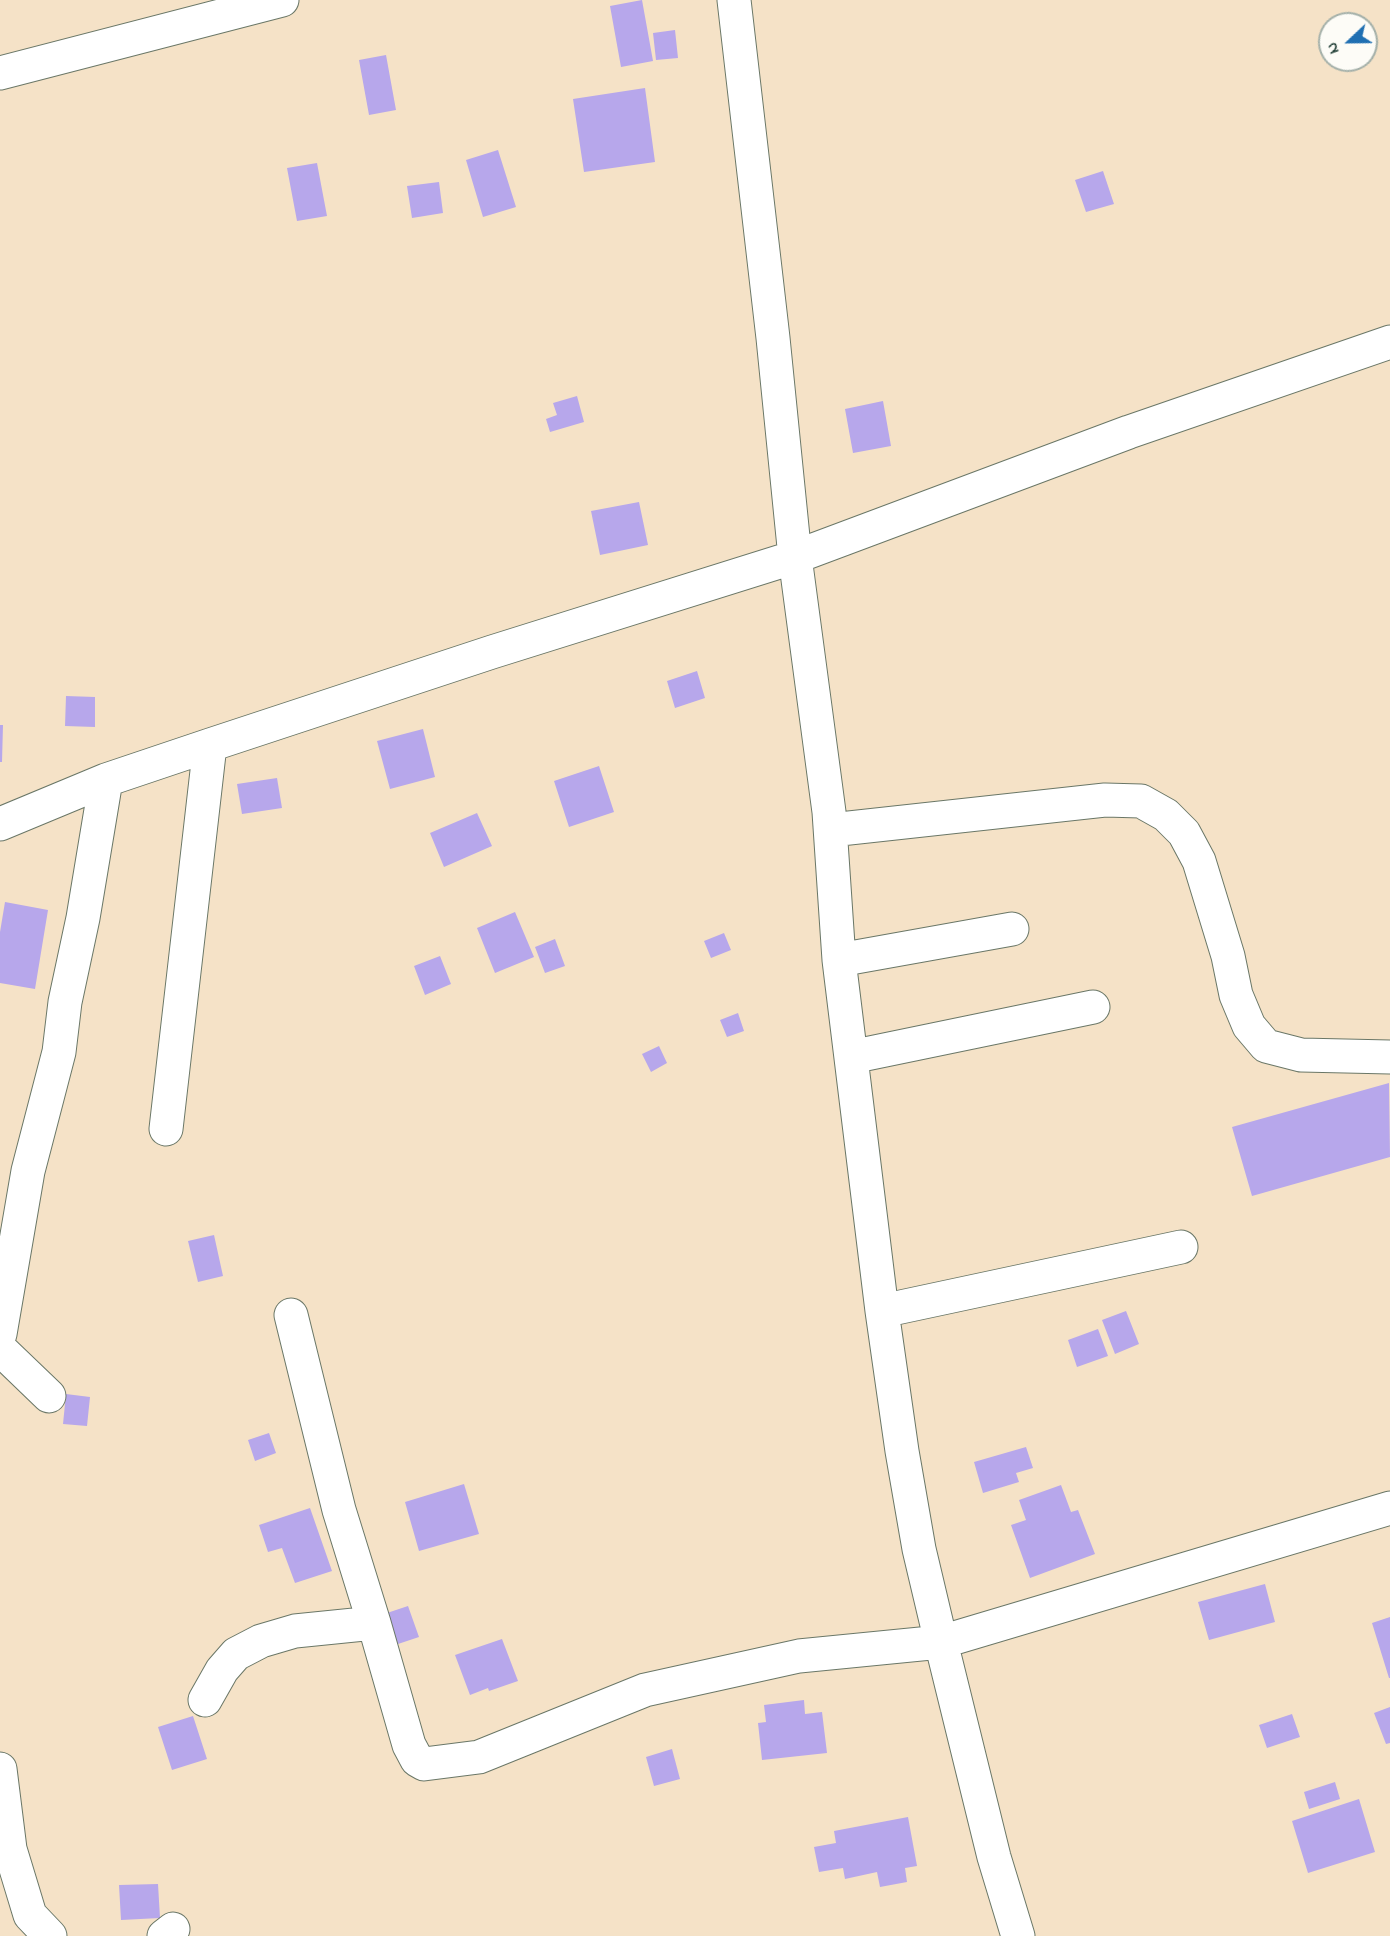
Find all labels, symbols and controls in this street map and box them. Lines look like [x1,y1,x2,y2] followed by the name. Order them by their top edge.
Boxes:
[1318,12,1378,72] north arrow
[1320,38,1346,58] text: N

